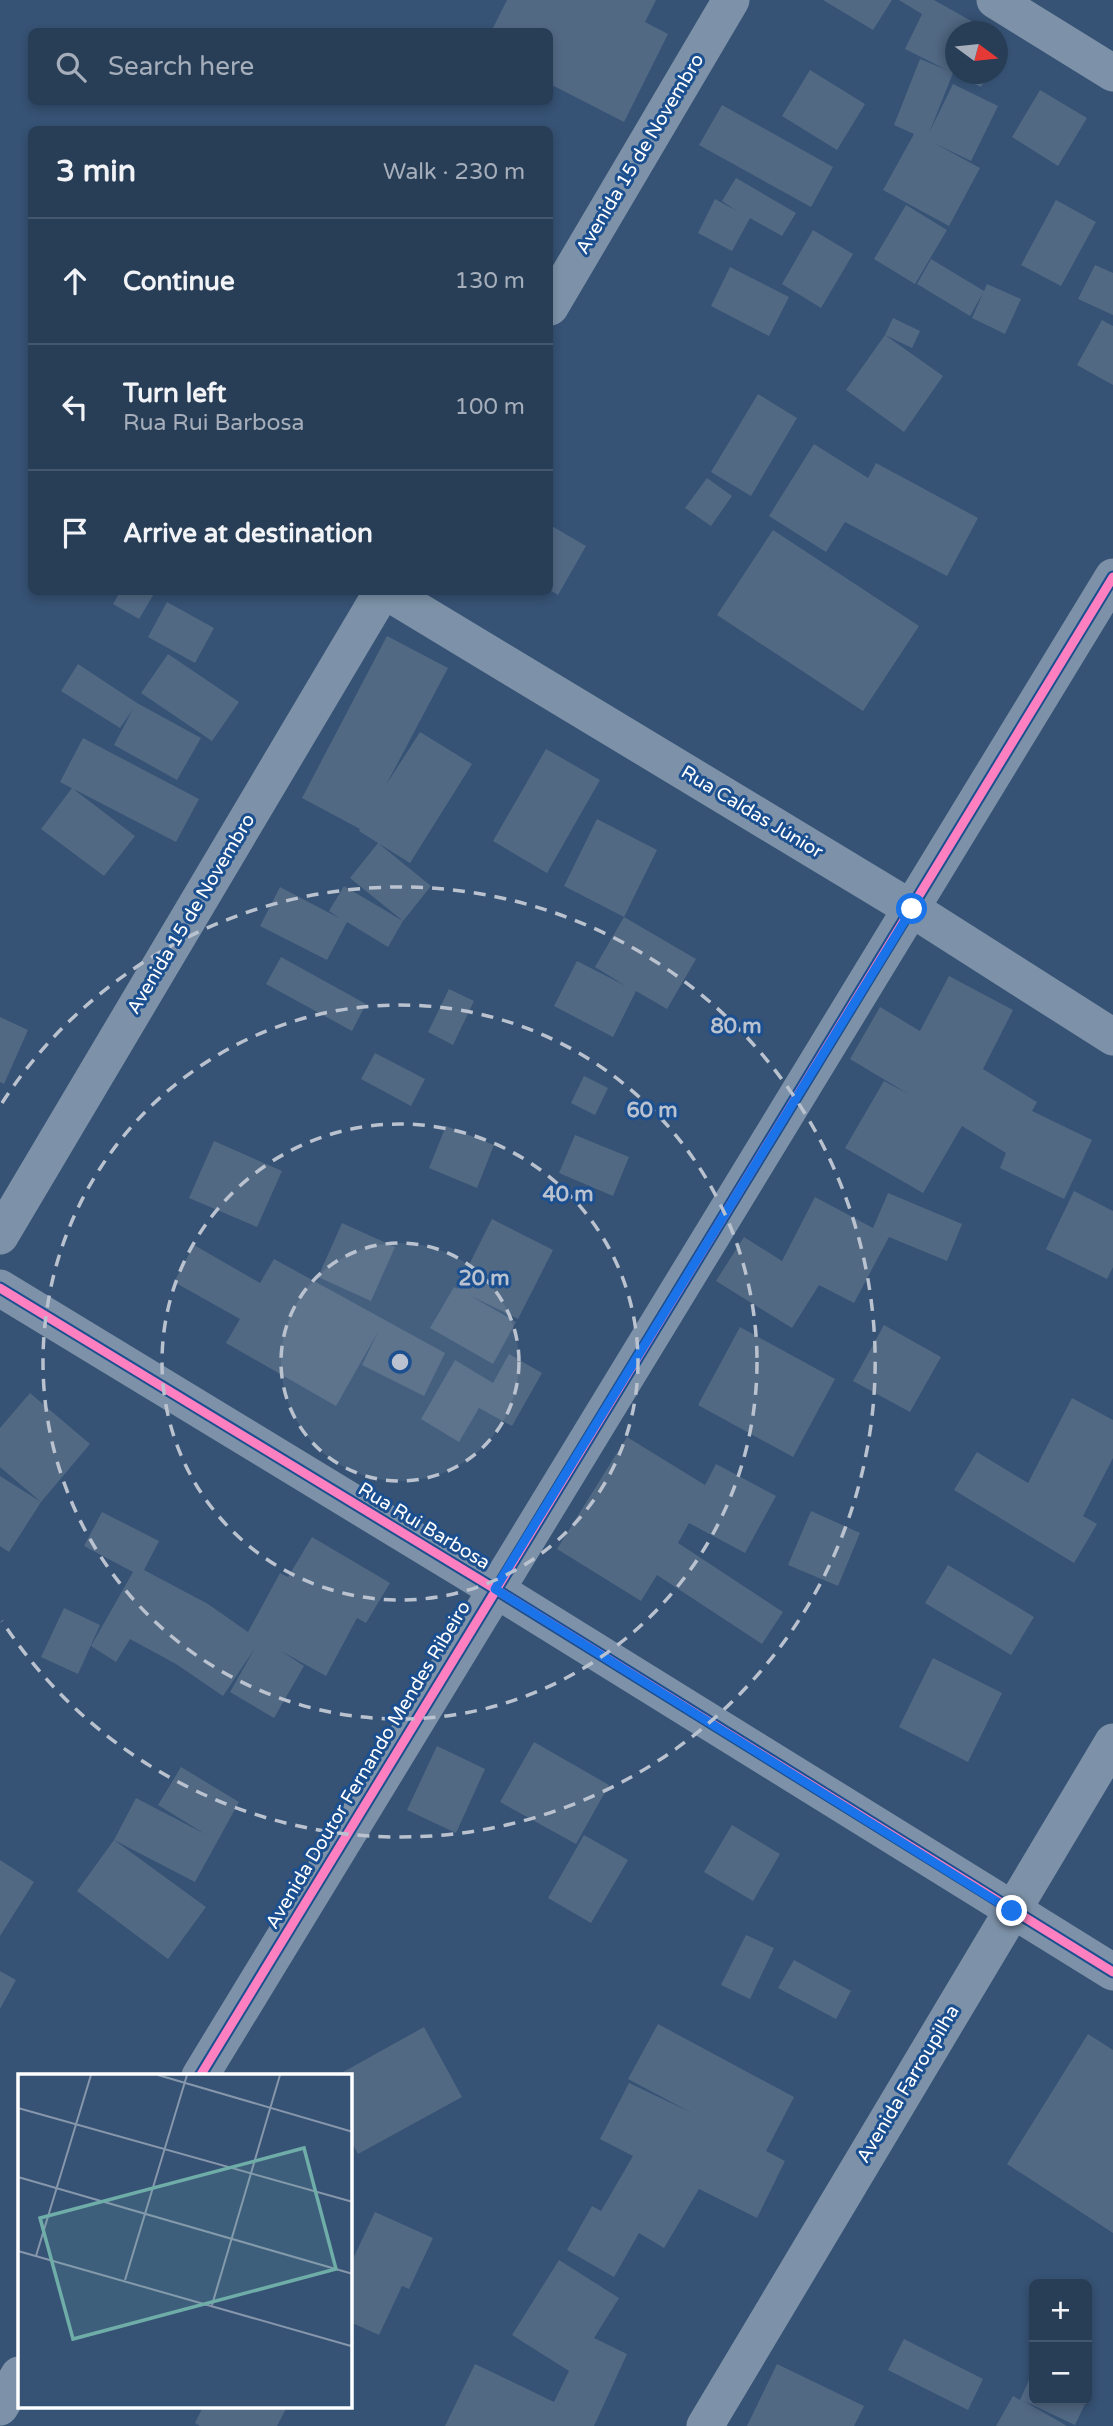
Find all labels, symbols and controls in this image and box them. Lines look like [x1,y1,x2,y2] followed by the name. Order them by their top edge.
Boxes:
[945,21,1008,84] north arrow
[28,28,553,105] search box
[52,48,90,86] icon: search
[571,50,709,258] street label: Avenida 15 de Novembro
[108,51,254,82] text: Search here
[56,153,136,190] text: 3 min
[383,158,525,186] text: Walk · 230 m
[56,262,94,300] icon: ahead
[123,266,235,297] text: Continue
[455,267,525,295] text: 130 m
[123,378,226,409] text: Turn left
[56,388,94,426] icon: left
[455,393,525,421] text: 100 m
[123,409,305,437] text: Rua Rui Barbosa
[56,514,94,552] icon: arrive
[123,518,373,549] text: Arrive at destination
[677,761,828,863] street label: Rua Caldas Júnior
[122,810,260,1018] street label: Avenida 15 de Novembro
[896,893,927,924] route start
[710,1014,762,1039] text: 80 m
[626,1098,678,1123] text: 60 m
[542,1182,594,1207] text: 40 m
[458,1266,510,1291] text: 20 m
[388,1350,412,1374] centre of rings
[354,1478,494,1574] street label: Rua Rui Barbosa
[261,1597,475,1933] street label: Avenida Doutor Fernando Mendes Ribeiro
[996,1895,1027,1926] route end
[852,2001,964,2167] street label: Avenida Farroupilha
[18,2074,352,2408] inset map
[1029,2279,1092,2405] map controls
[1029,2279,1092,2342] button: +
[1029,2342,1092,2405] button: −

